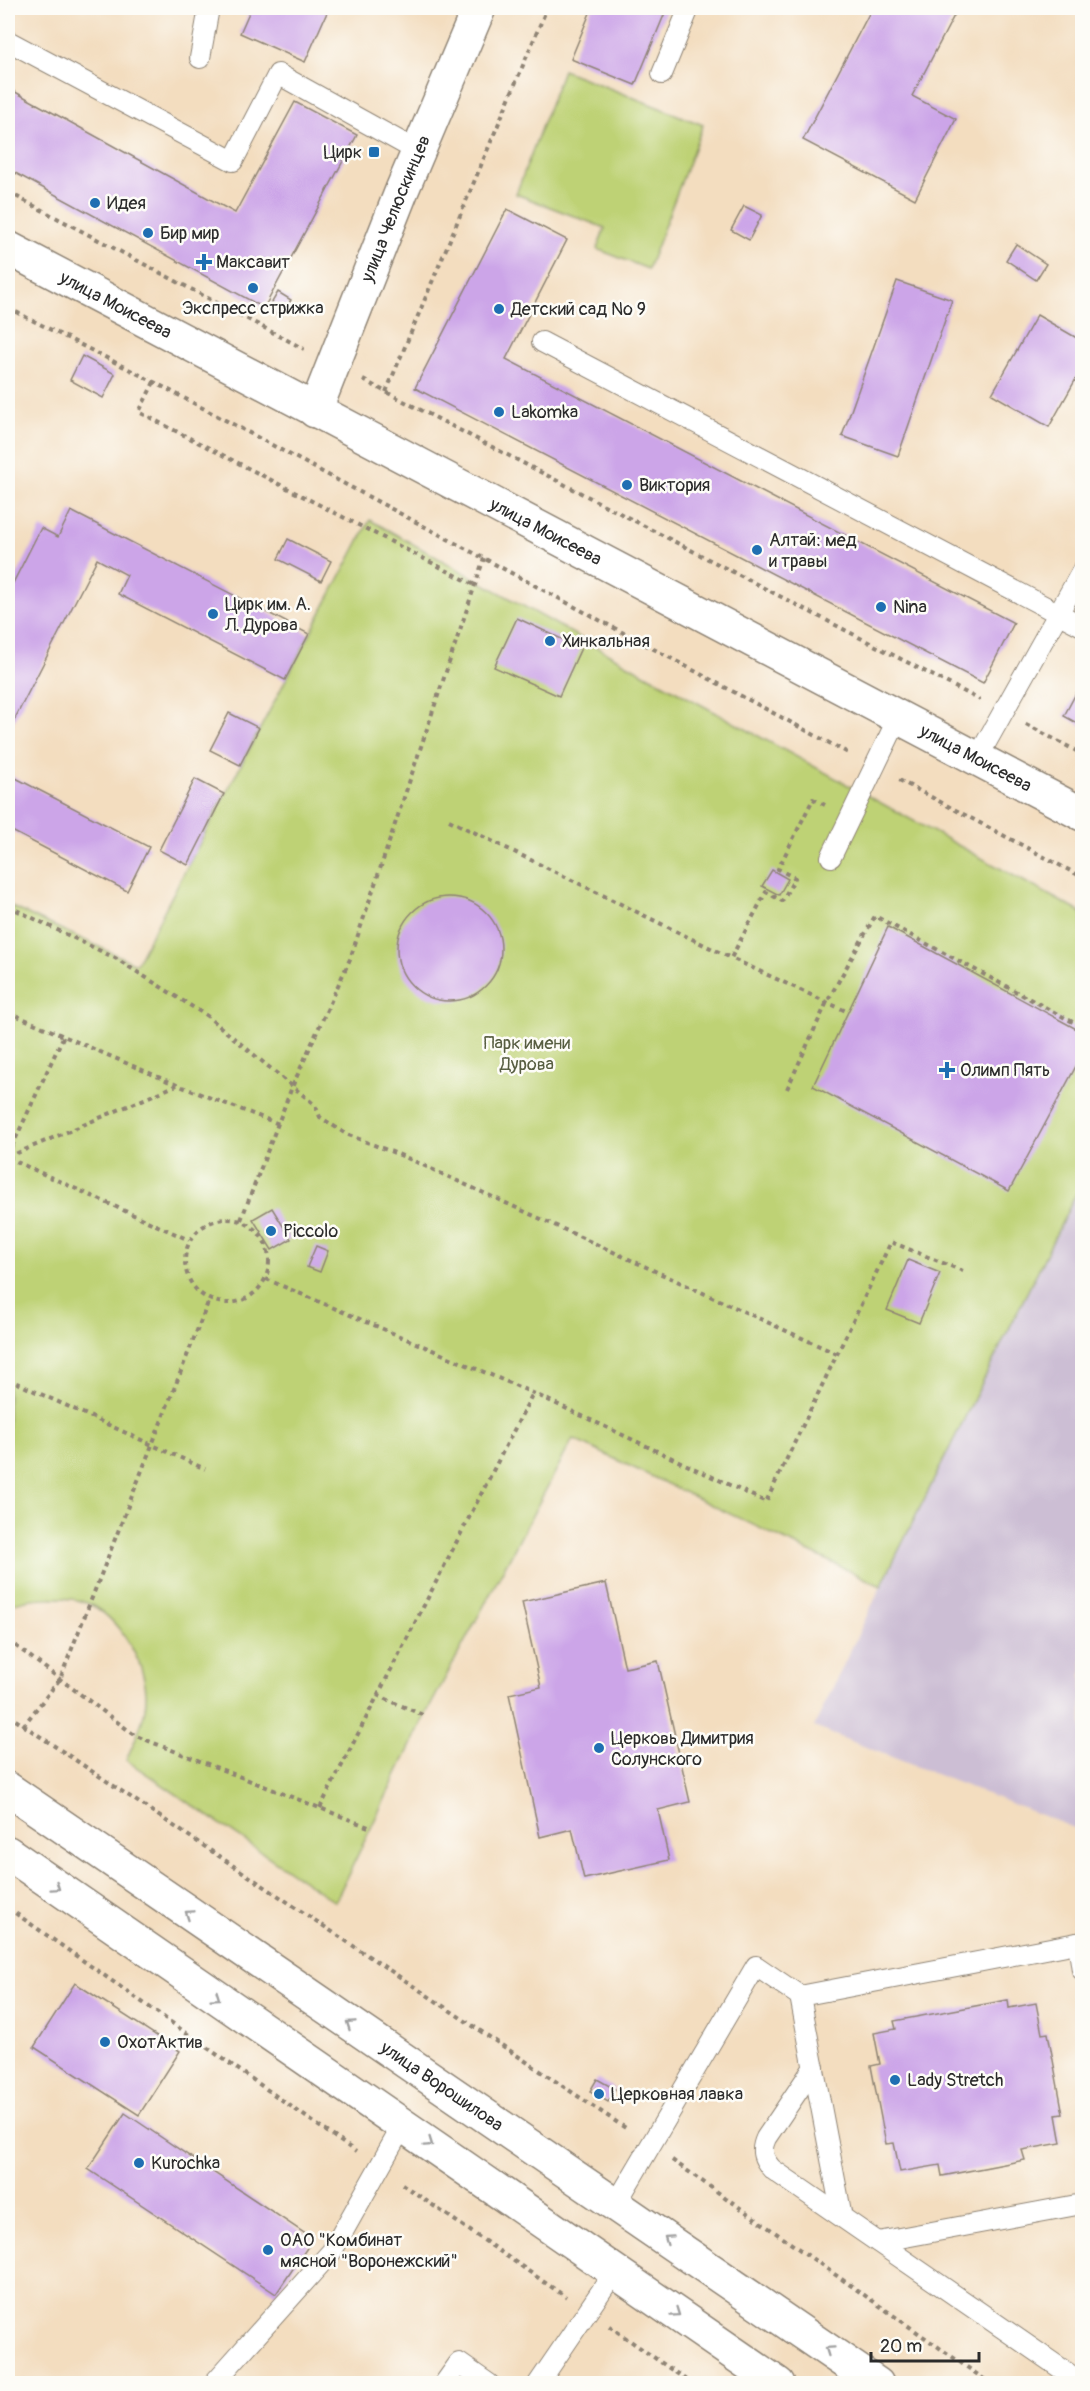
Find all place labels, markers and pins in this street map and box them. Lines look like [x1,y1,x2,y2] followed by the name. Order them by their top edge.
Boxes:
[323,141,362,164] place label: Цирк
[367,145,381,159] marker: Цирк
[107,192,146,215] place label: Идея
[88,196,102,210] marker: Идея
[160,222,220,245] place label: Бир мир
[141,226,155,240] marker: Бир мир
[216,251,290,274] place label: Максавит
[197,255,211,269] marker: Максавит
[246,281,260,295] marker: Экспресс стрижка
[182,297,324,320] place label: Экспресс стрижка
[510,298,646,321] place label: Детский сад № 9
[492,302,506,316] marker: Детский сад № 9
[511,401,578,424] place label: Lakomka
[492,405,506,419] marker: Lakomka
[639,474,710,497] place label: Виктория
[620,478,634,492] marker: Виктория
[769,529,857,573] place label: Алтай: мед и травы
[750,543,764,557] marker: Алтай: мед и травы
[224,593,311,637] place label: Цирк им. А. Л. Дурова
[893,596,927,619] place label: Nina
[874,600,888,614] marker: Nina
[206,607,220,621] marker: Цирк им. А. Л. Дурова
[562,630,650,653] place label: Хинкальная
[543,634,557,648] marker: Хинкальная
[960,1059,1050,1082] place label: Олимп Пять
[938,1061,956,1079] marker: Олимп Пять
[283,1220,338,1243] place label: Piccolo
[264,1224,278,1238] marker: Piccolo
[611,1727,754,1771] place label: Церковь Димитрия Солунского
[592,1741,606,1755] marker: Церковь Димитрия Солунского
[117,2031,203,2054] place label: ОхотАктив
[98,2035,112,2049] marker: ОхотАктив
[907,2069,1003,2092] place label: Lady Stretch
[888,2073,902,2087] marker: Lady Stretch
[611,2083,743,2106] place label: Церковная лавка
[592,2087,606,2101] marker: Церковная лавка
[151,2152,220,2175] place label: Kurochka
[132,2156,146,2170] marker: Kurochka
[280,2229,458,2273] place label: ОАО "Комбинат мясной "Воронежский"
[261,2243,275,2257] marker: ОАО "Комбинат мясной "Воронежский"

